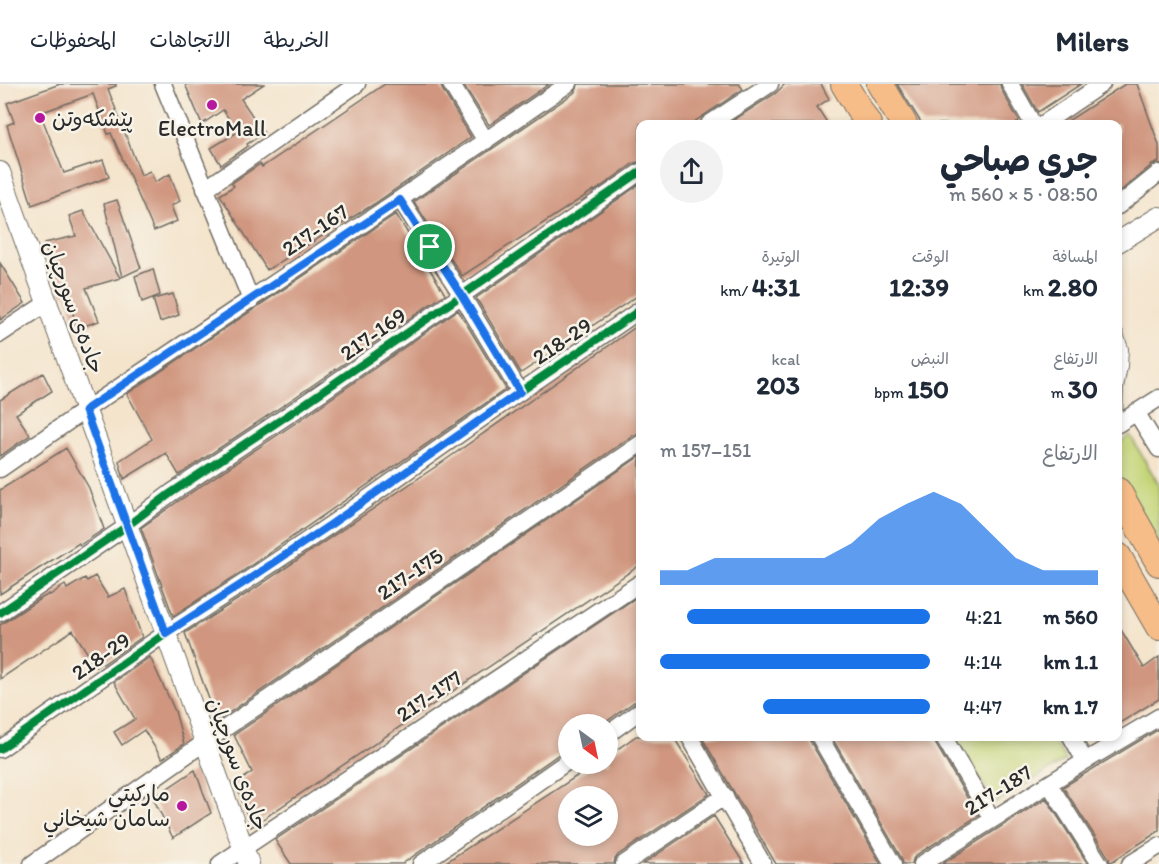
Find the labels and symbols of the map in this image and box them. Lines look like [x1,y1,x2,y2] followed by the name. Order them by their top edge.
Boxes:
[205,98,219,112] marker: ElectroMall
[52,105,134,133] place label: پێشکەوتن
[33,111,47,125] marker: پێشکەوتن
[158,115,266,142] place label: ElectroMall
[277,198,353,262] street label: 217-167
[404,221,455,272] pin
[37,237,111,377] street label: جادەی سورچیان
[335,301,411,367] street label: 217-169
[527,311,597,371] street label: 218-29
[372,542,448,606] street label: 217-175
[66,626,136,686] street label: 218-29
[391,664,467,728] street label: 217-177
[201,694,275,834] street label: جادەی سورچیان
[558,714,618,774] north arrow
[959,759,1037,821] street label: 217-187
[43,780,170,838] place label: ماركيتي سامان شيخاني
[175,799,189,813] marker: ماركيتي سامان شيخاني

